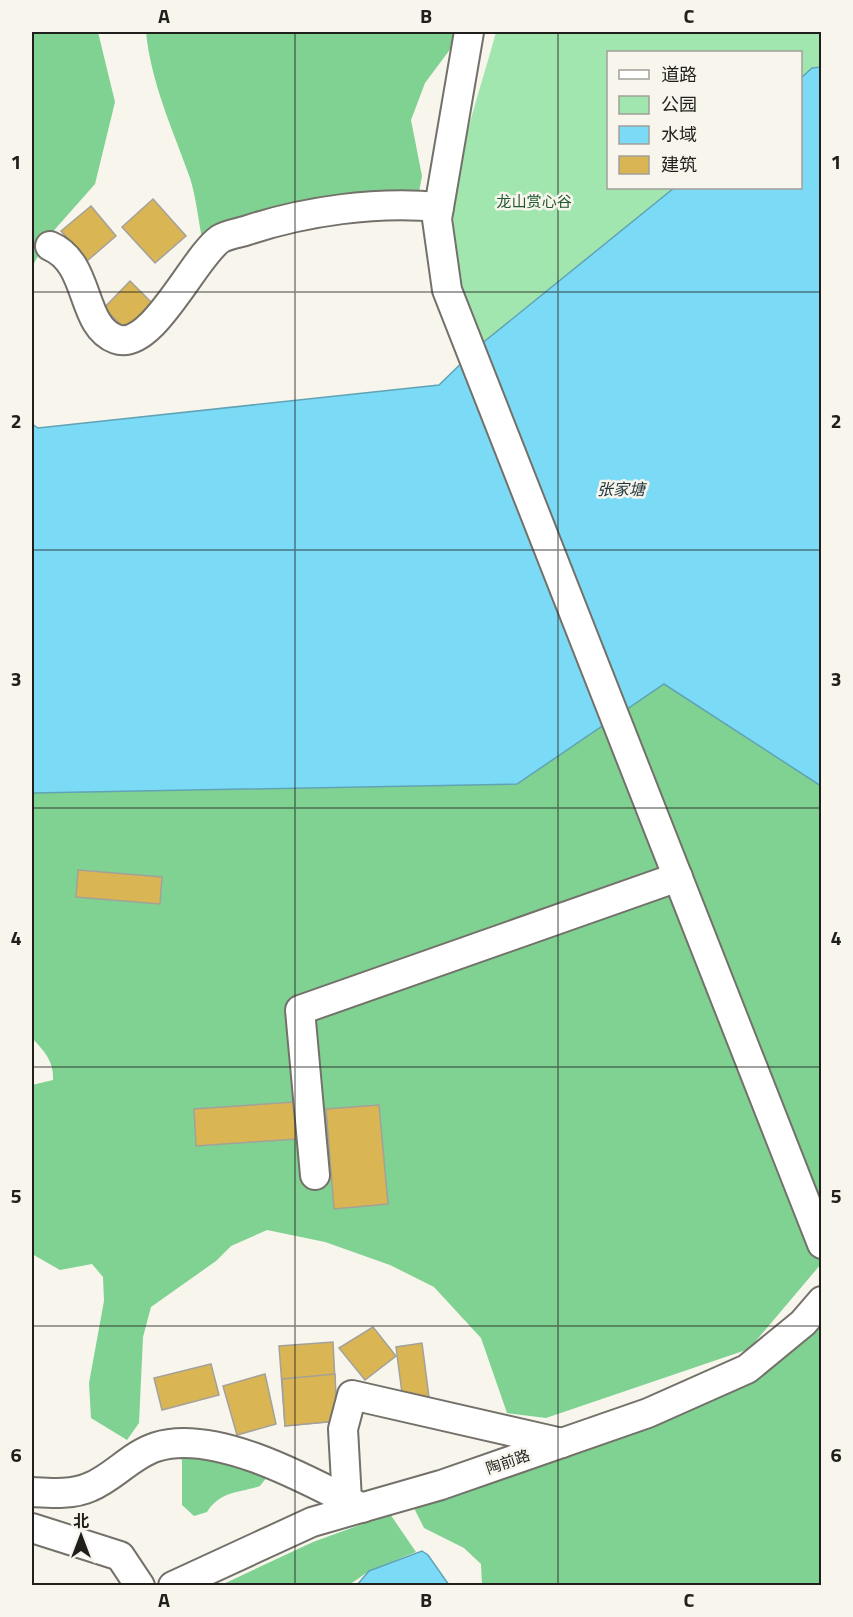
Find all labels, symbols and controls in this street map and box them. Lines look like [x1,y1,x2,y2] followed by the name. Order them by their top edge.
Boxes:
[158,0,170,31] text: A
[420,0,432,31] text: B
[684,0,695,31] text: C
[607,51,802,189] legend
[661,61,697,88] text: 道路
[661,91,697,118] text: 公园
[661,121,697,148] text: 水域
[10,146,22,177] text: 1
[830,146,842,177] text: 1
[661,151,697,178] text: 建筑
[496,190,572,213] park label: 龙山赏心谷
[10,405,22,436] text: 2
[830,405,842,436] text: 2
[597,477,648,501] water label: 张家塘
[10,663,22,694] text: 3
[830,663,842,694] text: 3
[10,922,22,953] text: 4
[830,922,842,953] text: 4
[10,1180,22,1211] text: 5
[830,1180,842,1211] text: 5
[10,1439,22,1470] text: 6
[830,1439,842,1470] text: 6
[483,1443,533,1480] street label: 陶前路
[51,1506,111,1566] north arrow
[73,1509,89,1533] text: 北
[158,1584,170,1615] text: A
[420,1584,432,1615] text: B
[684,1584,695,1615] text: C

